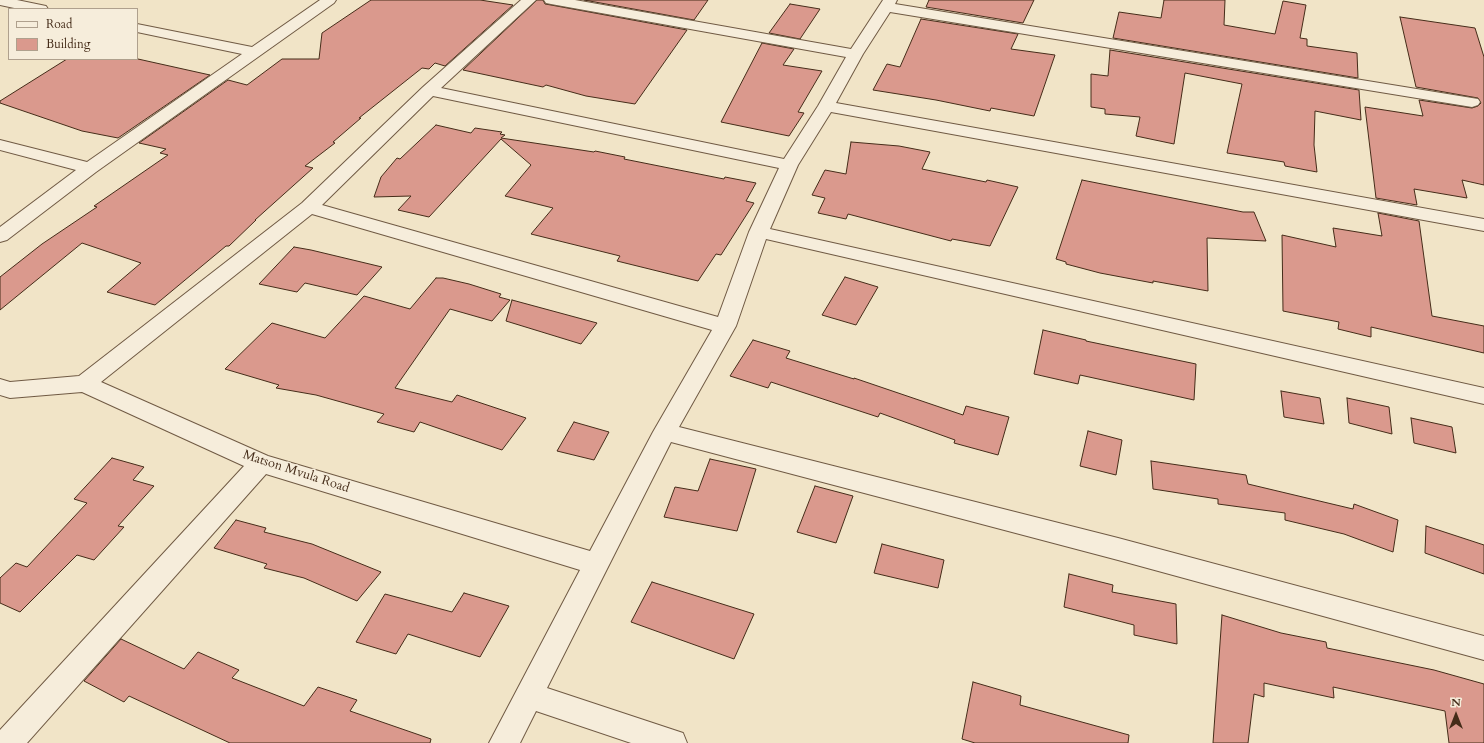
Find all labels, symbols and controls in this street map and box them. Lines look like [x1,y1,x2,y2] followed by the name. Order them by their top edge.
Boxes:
[8,8,138,60] legend
[46,16,72,32] text: Road
[46,36,90,52] text: Building
[241,447,351,497] street label: Matson Mvula Road
[1436,695,1476,735] north arrow
[1451,695,1461,710] text: N

